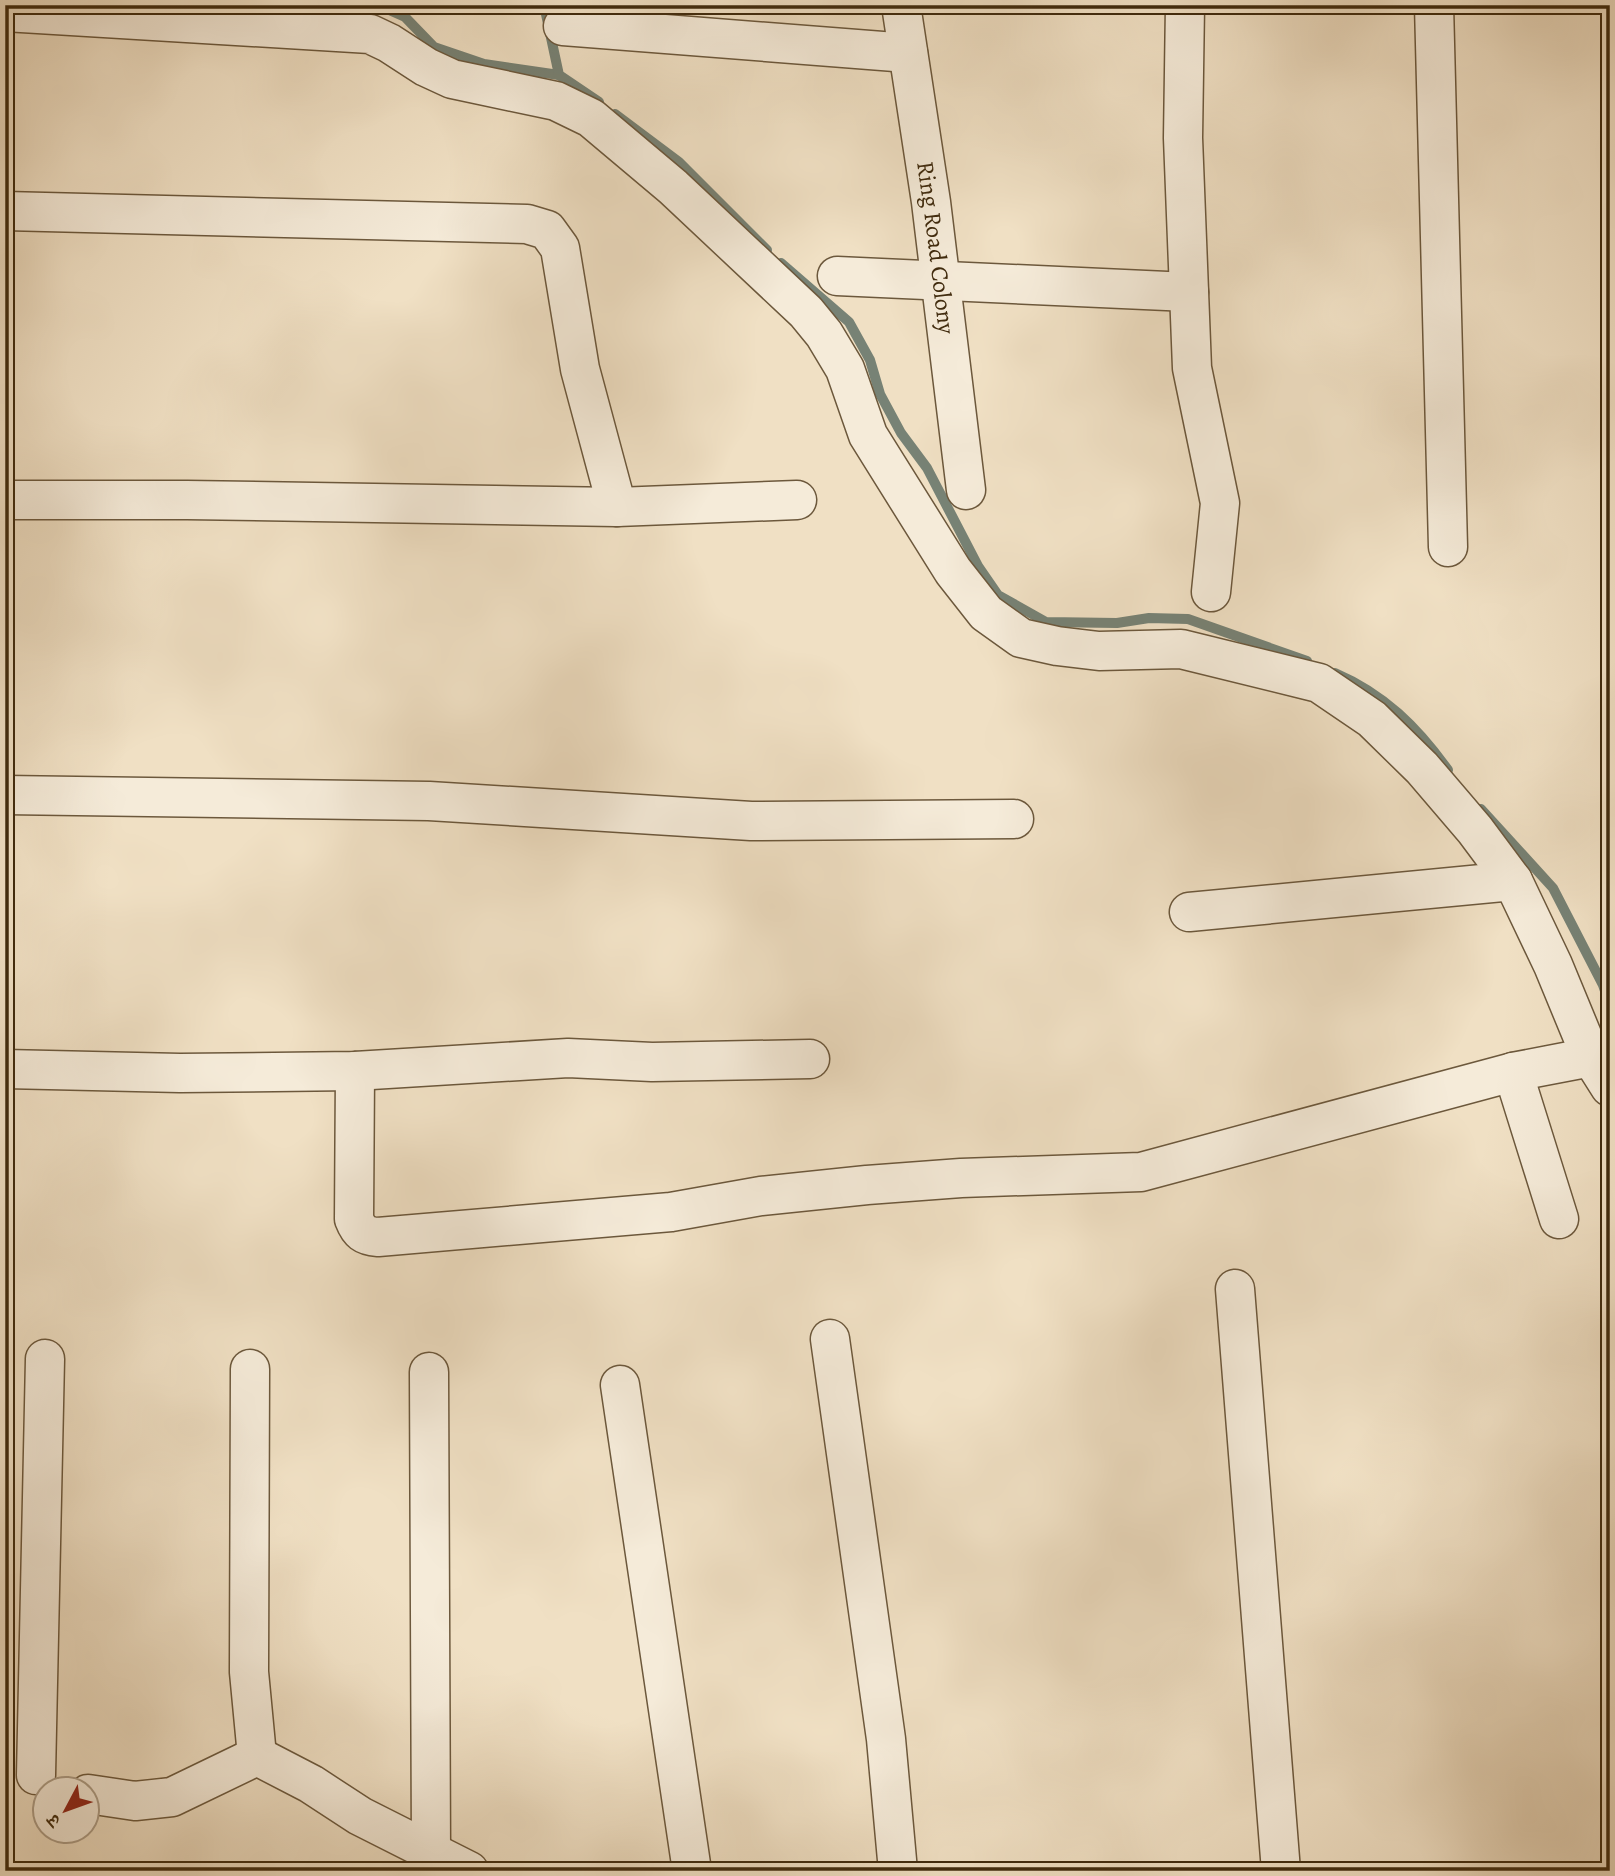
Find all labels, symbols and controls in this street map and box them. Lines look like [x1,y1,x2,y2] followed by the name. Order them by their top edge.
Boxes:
[909,159,963,336] street label: Ring Road Colony
[32,1774,102,1844] north arrow
[40,1807,68,1834] text: उ

